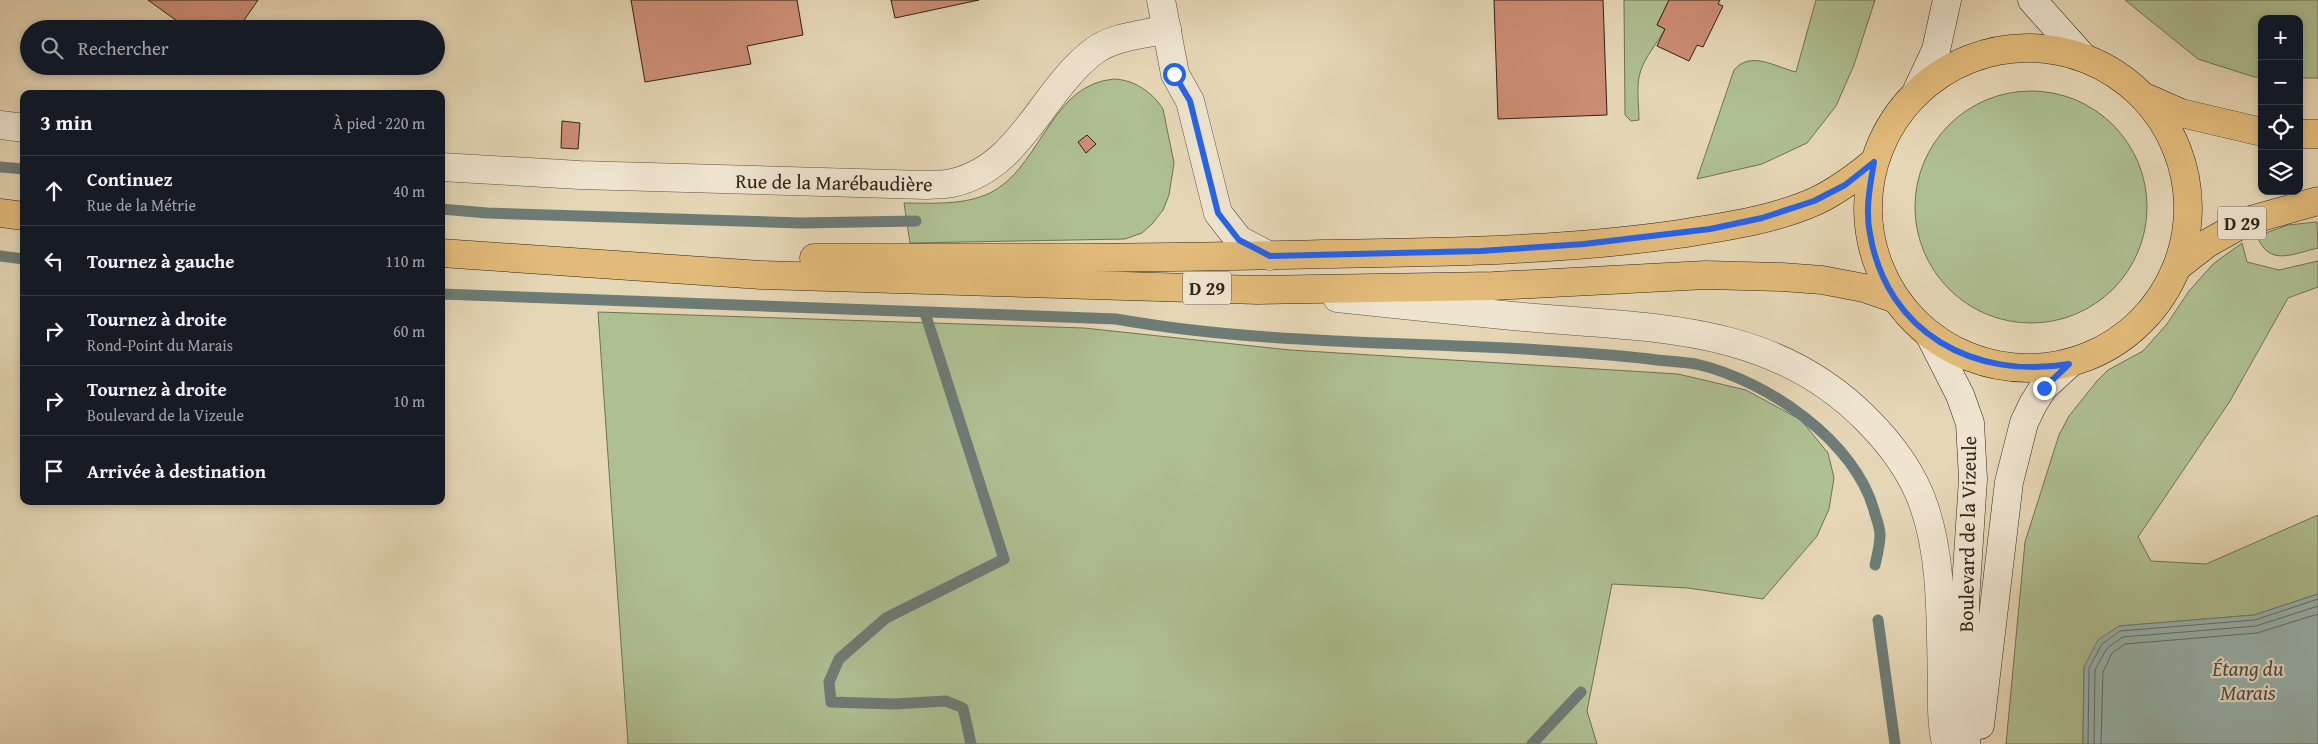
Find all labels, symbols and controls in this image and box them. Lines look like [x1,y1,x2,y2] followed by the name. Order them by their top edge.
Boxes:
[2258,15,2303,195] map controls
[2258,15,2303,60] button: +
[20,20,445,75] search box
[38,34,66,62] icon: search
[78,34,169,62] text: Rechercher
[2258,60,2303,105] button: −
[1163,63,1186,86] route start
[2258,105,2303,150] button: locate
[40,107,92,138] text: 3 min
[333,111,425,135] text: À pied · 220 m
[2258,150,2303,195] button: layers
[87,165,173,193] text: Continuez
[735,166,933,198] street label: Rue de la Marébaudière
[40,177,68,205] icon: ahead
[393,179,425,203] text: 40 m
[87,193,196,217] text: Rue de la Métrie
[2218,207,2266,240] road number: D 29
[40,247,68,275] icon: left
[87,247,235,275] text: Tournez à gauche
[385,249,425,273] text: 110 m
[1183,272,1231,304] road number: D 29
[87,305,227,333] text: Tournez à droite
[40,317,68,345] icon: right
[393,319,425,343] text: 60 m
[87,333,233,357] text: Rond-Point du Marais
[87,375,227,403] text: Tournez à droite
[2033,377,2056,400] route end
[40,387,68,415] icon: right
[393,389,425,413] text: 10 m
[87,403,244,427] text: Boulevard de la Vizeule
[1951,436,1983,632] street label: Boulevard de la Vizeule
[40,457,68,485] icon: arrive
[87,457,266,485] text: Arrivée à destination
[2211,653,2284,708] water label: Étang du Marais

